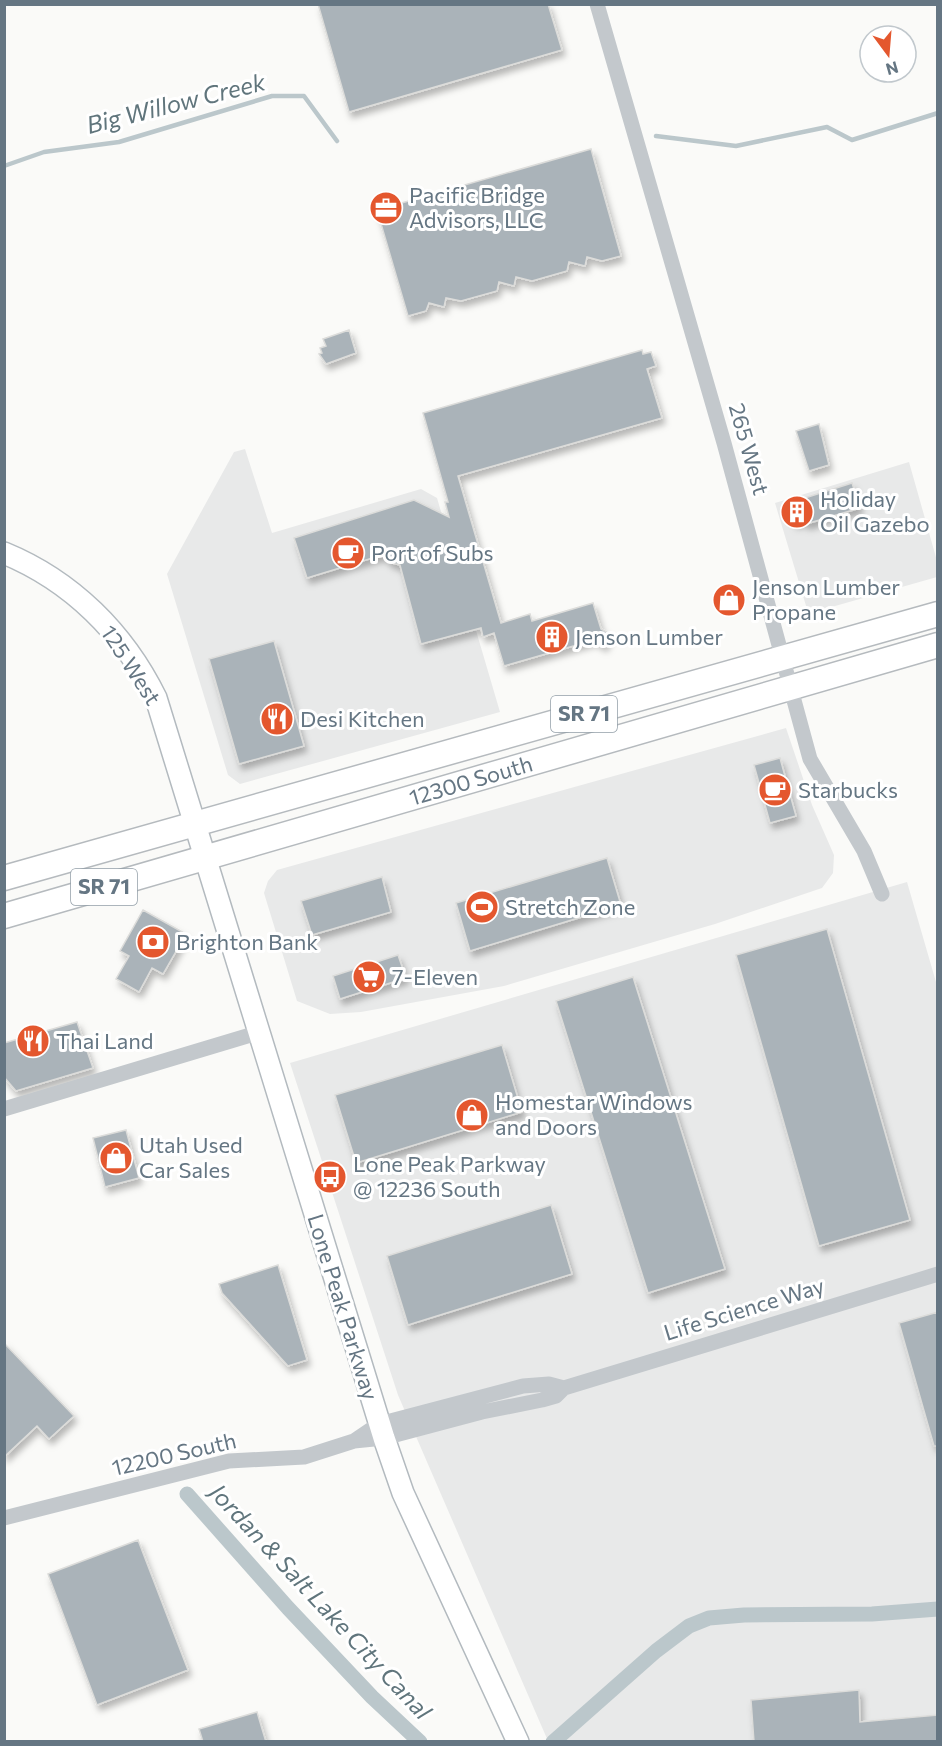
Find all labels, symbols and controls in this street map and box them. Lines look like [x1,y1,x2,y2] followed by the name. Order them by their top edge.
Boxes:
[858,24,918,84] north arrow
[884,58,901,80] text: N
[83,66,269,139] water label: Big Willow Creek
[409,181,545,233] place label: Pacific Bridge Advisors, LLC
[368,190,404,226] office icon: Pacific Bridge Advisors, LLC
[724,400,775,498] street label: 265 West
[820,485,930,537] place label: Holiday Oil Gazebo
[779,494,815,530] building icon: Holiday Oil Gazebo
[330,535,366,571] cafe icon: Port of Subs
[371,539,493,566] place label: Port of Subs
[752,573,900,625] place label: Jenson Lumber Propane
[711,582,747,618] shop icon: Jenson Lumber Propane
[534,619,570,655] building icon: Jenson Lumber
[96,620,167,710] street label: 125 West
[575,623,723,650] place label: Jenson Lumber
[551,696,617,732] road number: SR 71
[259,701,295,737] restaurant icon: Desi Kitchen
[300,705,425,732] place label: Desi Kitchen
[406,749,535,811] street label: 12300 South
[757,772,793,808] cafe icon: Starbucks
[798,776,898,803] place label: Starbucks
[71,869,137,905] road number: SR 71
[464,889,500,925] sports icon: Stretch Zone
[505,893,635,920] place label: Stretch Zone
[135,924,171,960] bank icon: Brighton Bank
[176,928,318,955] place label: Brighton Bank
[351,959,387,995] supermarket icon: 7-Eleven
[392,963,478,990] place label: 7-Eleven
[15,1023,51,1059] restaurant icon: Thai Land
[56,1027,154,1054] place label: Thai Land
[495,1088,693,1140] place label: Homestar Windows and Doors
[454,1097,490,1133] shop icon: Homestar Windows and Doors
[139,1131,243,1183] place label: Utah Used Car Sales
[98,1140,134,1176] shop icon: Utah Used Car Sales
[353,1150,546,1202] place label: Lone Peak Parkway @ 12236 South
[312,1159,348,1195] bus stop icon: Lone Peak Parkway @ 12236 South
[302,1211,385,1403] street label: Lone Peak Parkway
[660,1271,827,1346] street label: Life Science Way
[109,1426,239,1481] street label: 12200 South
[203,1476,439,1725] water label: Jordan & Salt Lake City Canal

